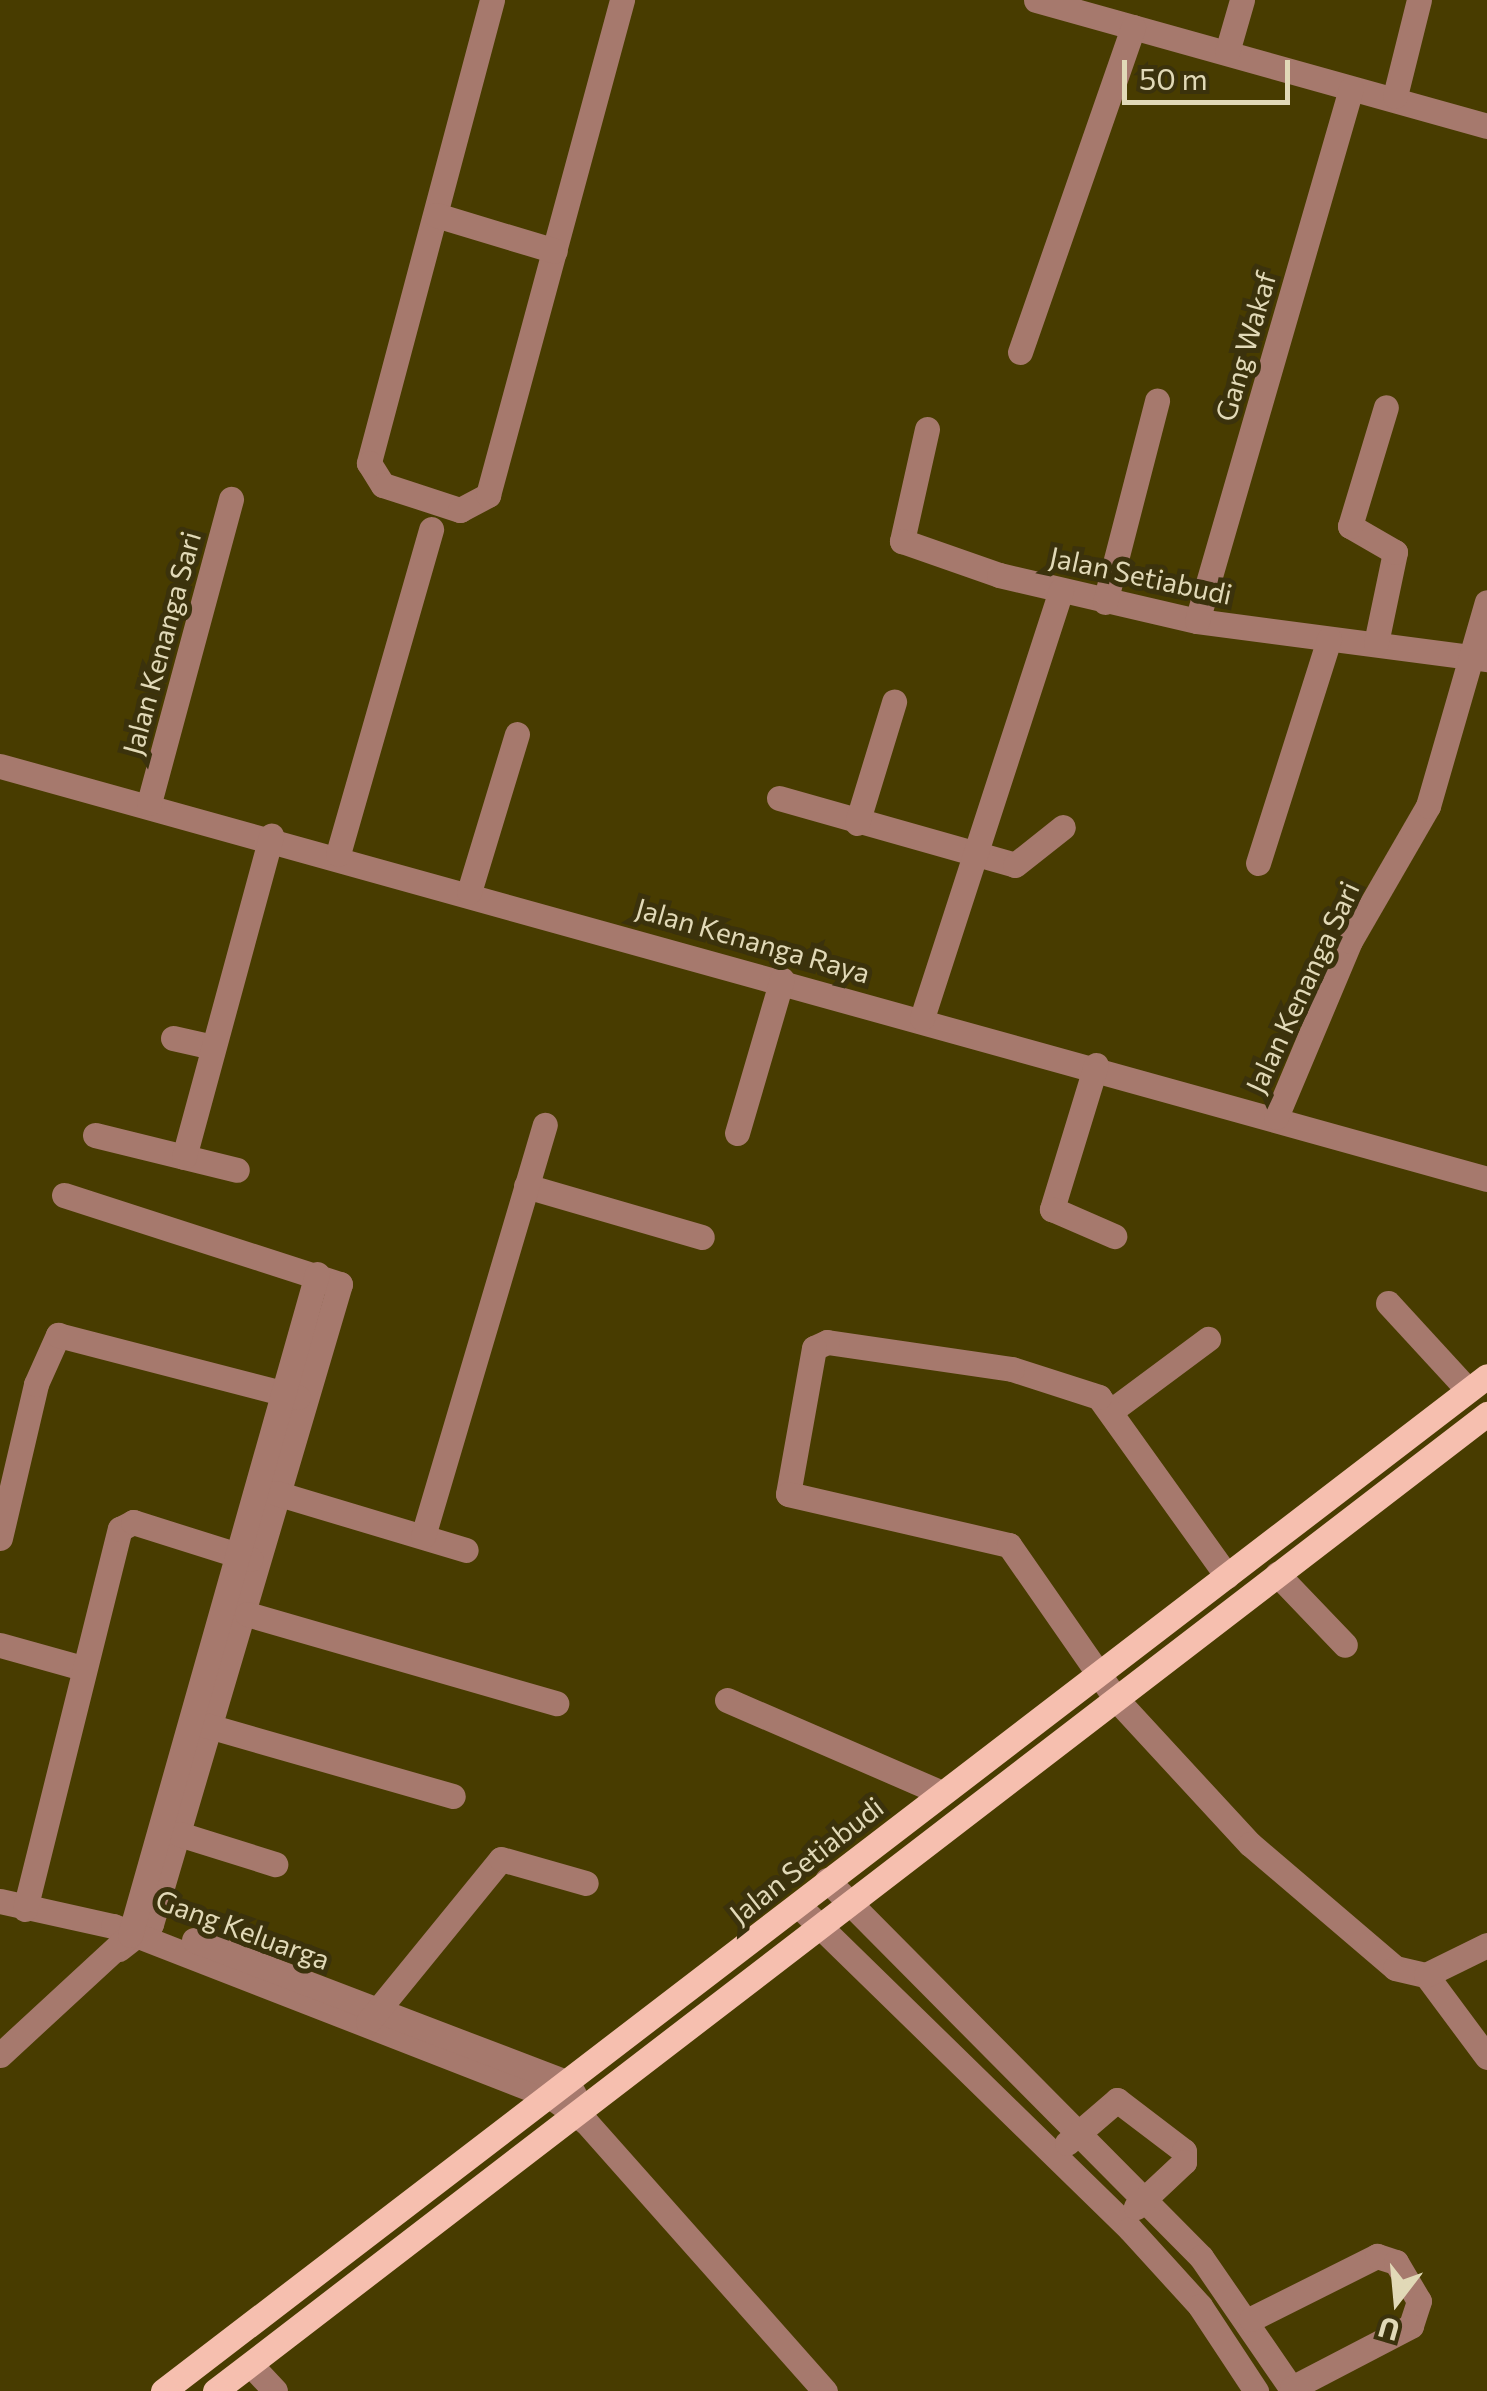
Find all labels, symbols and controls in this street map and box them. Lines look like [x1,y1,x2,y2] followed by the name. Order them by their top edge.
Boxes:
[1127,40,1294,102] scale bar
[1139,59,1208,96] text: 50 m
[1208,267,1282,425] street label: Gang Wakaf
[115,528,207,758] street label: Jalan Kenanga Sari
[1047,539,1235,611] street label: Jalan Setiabudi
[1238,876,1366,1098] street label: Jalan Kenanga Sari
[632,890,874,990] street label: Jalan Kenanga Raya
[722,1790,890,1930] street label: Jalan Setiabudi
[152,1882,334,1976] street label: Gang Keluarga
[1347,2251,1447,2351] north arrow
[1374,2311,1403,2349] text: U

